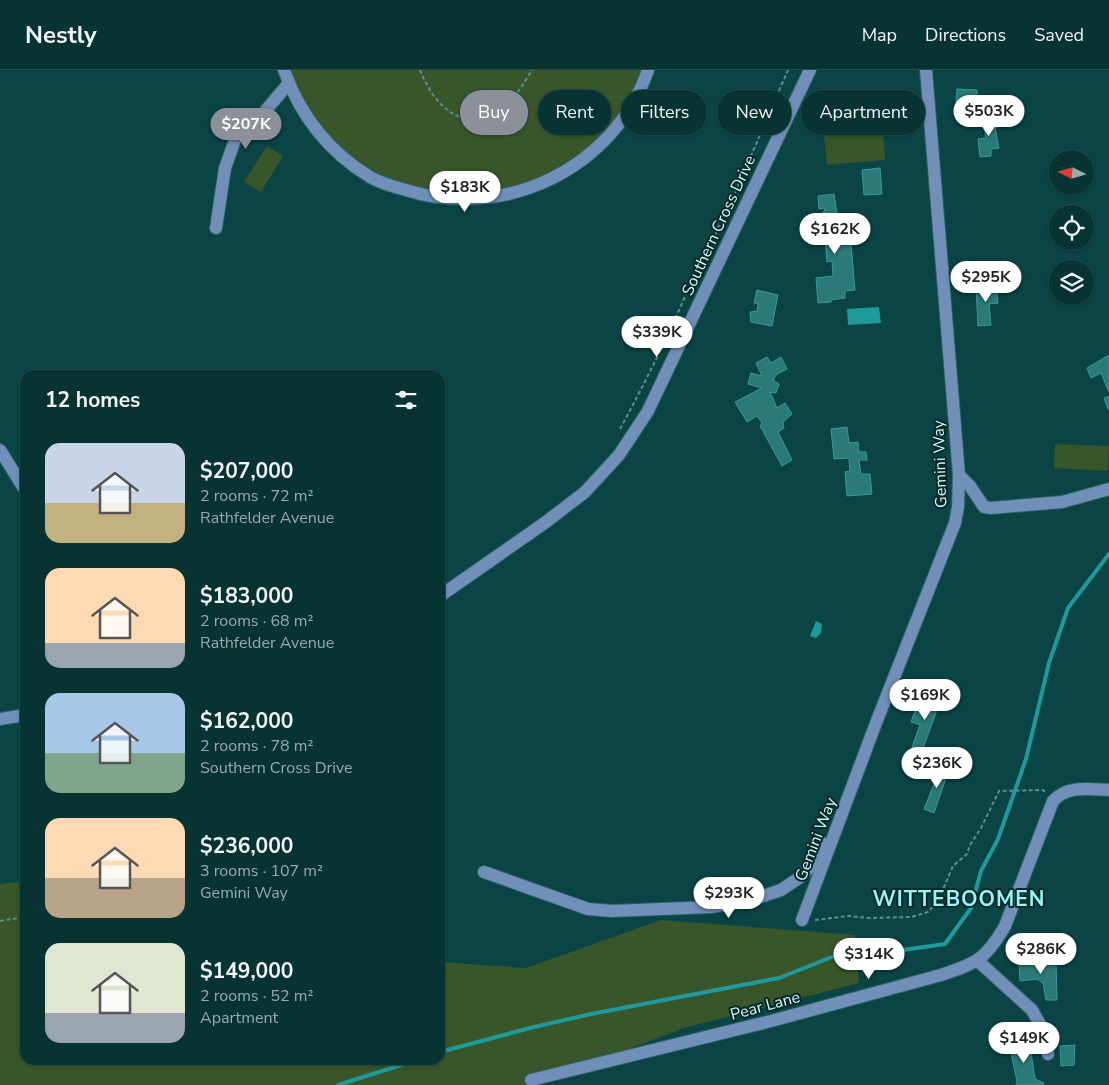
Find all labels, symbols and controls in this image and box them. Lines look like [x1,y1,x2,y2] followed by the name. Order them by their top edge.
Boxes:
[25,19,97,51] text: Nestly
[862,23,897,47] text: Map
[925,23,1006,47] text: Directions
[1034,23,1084,47] text: Saved
[460,90,528,135] chip: Buy
[538,90,611,135] chip: Rent
[621,90,707,135] chip: Filters
[717,90,791,135] chip: New
[801,90,925,135] chip: Apartment
[954,94,1024,137] pin: $503K
[964,100,1014,122] text: $503K
[211,108,281,150] pin: $207K
[221,113,271,135] text: $207K
[1049,150,1094,195] north arrow
[1049,150,1094,305] map controls
[677,152,761,299] street label: Southern Cross Drive
[430,170,500,213] pin: $183K
[440,176,490,198] text: $183K
[1049,205,1094,250] button: locate
[800,212,870,255] pin: $162K
[810,218,860,240] text: $162K
[951,260,1021,303] pin: $295K
[1049,260,1094,305] button: layers
[961,266,1011,288] text: $295K
[622,316,692,358] pin: $339K
[632,321,682,343] text: $339K
[45,386,140,414] text: 12 homes
[392,386,420,414] icon: filters
[927,419,953,508] street label: Gemini Way
[200,457,293,485] text: $207,000
[85,463,145,523] icon: home
[200,485,313,507] text: 2 rooms · 72 m²
[200,507,334,529] text: Rathfelder Avenue
[200,582,293,610] text: $183,000
[85,588,145,648] icon: home
[200,610,313,632] text: 2 rooms · 68 m²
[200,632,334,654] text: Rathfelder Avenue
[890,678,960,721] pin: $169K
[900,684,950,706] text: $169K
[200,707,293,735] text: $162,000
[85,713,145,773] icon: home
[200,735,313,757] text: 2 rooms · 78 m²
[902,746,972,789] pin: $236K
[912,752,962,774] text: $236K
[200,757,353,779] text: Southern Cross Drive
[790,794,842,884] street label: Gemini Way
[200,832,293,860] text: $236,000
[85,838,145,898] icon: home
[200,860,323,882] text: 3 rooms · 107 m²
[694,876,764,919] pin: $293K
[200,882,288,904] text: Gemini Way
[704,882,754,904] text: $293K
[872,885,1046,913] district label: WITTEBOOMEN
[1006,932,1076,975] pin: $286K
[834,938,904,980] pin: $314K
[1016,938,1066,960] text: $286K
[844,943,894,965] text: $314K
[200,957,293,985] text: $149,000
[85,963,145,1023] icon: home
[200,985,313,1007] text: 2 rooms · 52 m²
[728,986,803,1026] street label: Pear Lane
[200,1007,278,1029] text: Apartment
[989,1022,1059,1064] pin: $149K
[999,1027,1049,1049] text: $149K

